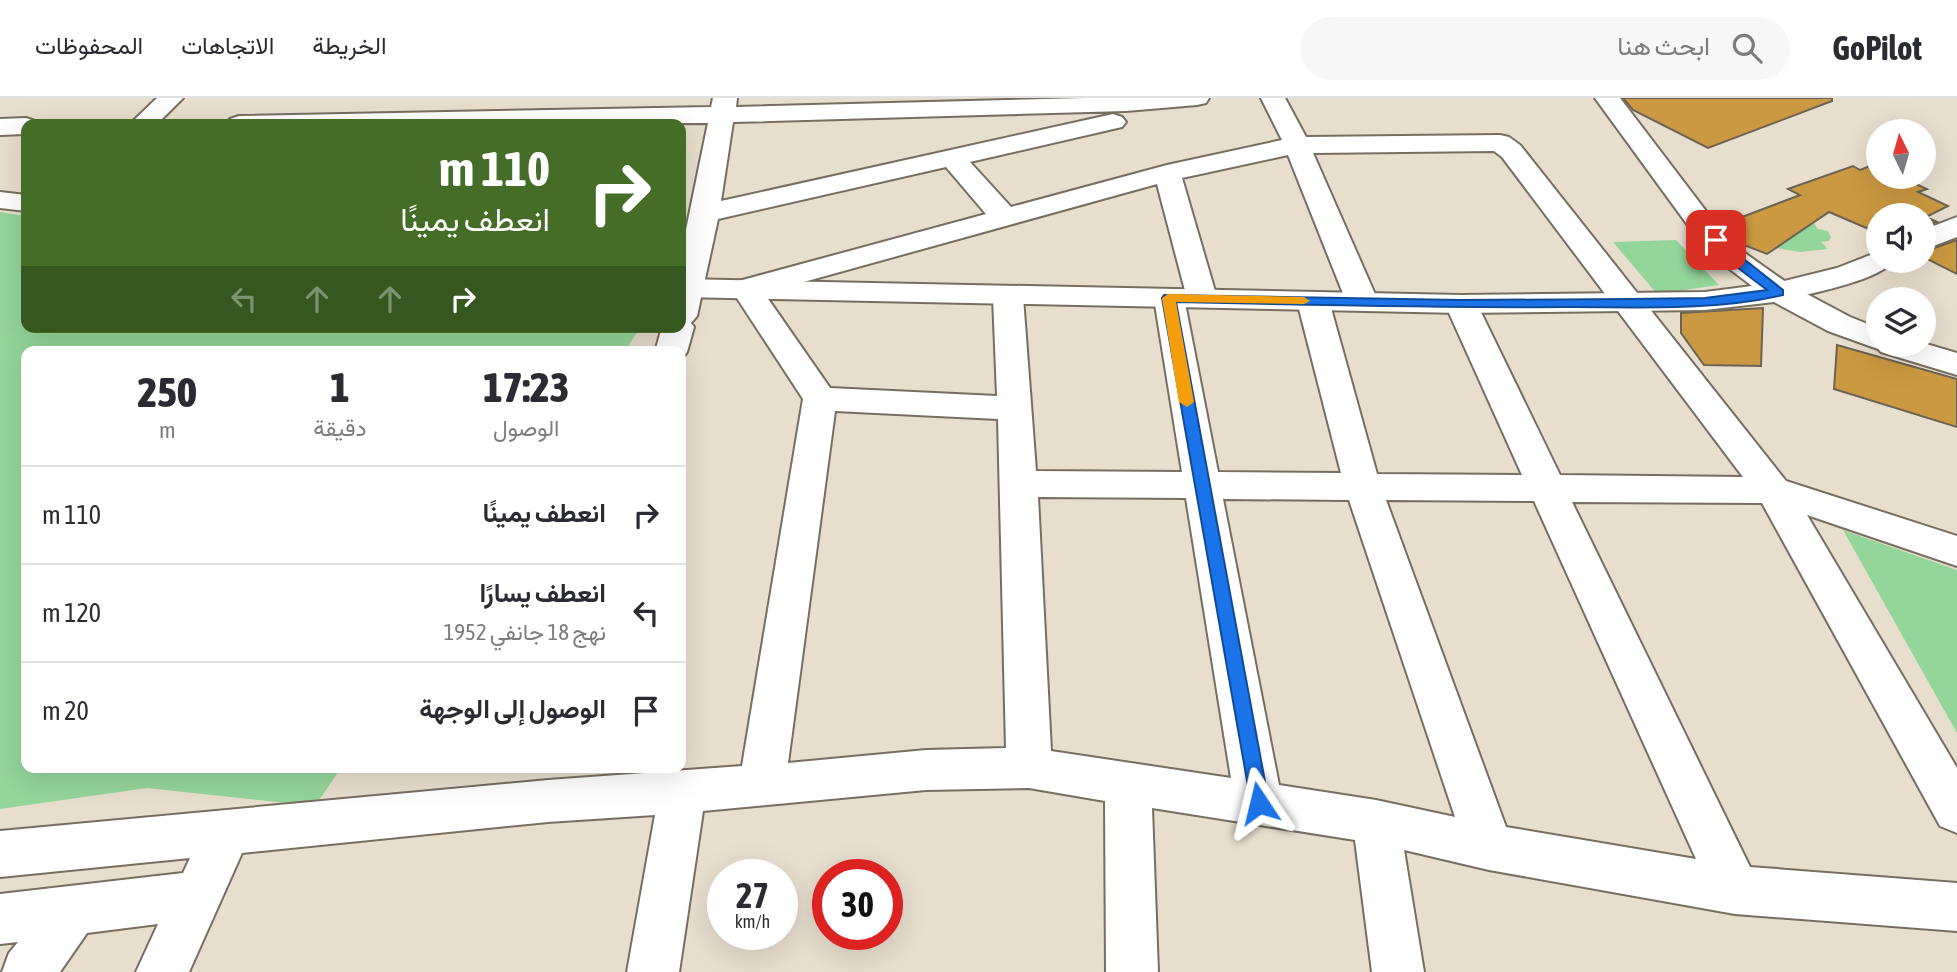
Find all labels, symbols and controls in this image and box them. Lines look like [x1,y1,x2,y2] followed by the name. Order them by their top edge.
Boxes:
[1300,17,1790,80] search box
[1728,29,1766,67] icon: search
[1832,29,1922,67] text: GoPilot
[1617,31,1710,61] text: ابحث هنا
[35,32,143,59] text: المحفوظات
[181,32,274,59] text: الاتجاهات
[312,32,387,59] text: الخريطة
[1866,119,1936,189] north arrow
[1866,119,1936,357] map controls
[439,140,550,196] text: 110 m
[574,147,665,238] icon: right
[400,201,550,238] text: انعطف يمينًا
[1866,203,1936,273] button: sound
[1686,210,1746,270] pin
[1697,221,1735,259] icon: arrive
[225,280,263,318] icon: left
[298,280,336,318] icon: ahead
[371,280,409,318] icon: ahead
[444,280,482,318] icon: right
[1866,287,1936,357] button: layers
[330,363,350,411] text: 1
[483,363,569,411] text: 17:23
[138,368,197,416] text: 250
[313,415,367,441] text: دقيقة
[493,415,559,441] text: الوصول
[159,417,175,443] text: m
[627,496,665,534] icon: right
[483,498,606,528] text: انعطف يمينًا
[42,500,101,530] text: 110 m
[479,578,606,608] text: انعطف يسارًا
[627,594,665,632] icon: left
[42,598,101,628] text: 120 m
[443,619,606,645] text: نهج 18 جانفي 1952
[627,692,665,730] icon: arrive
[419,694,606,724] text: الوصول إلى الوجهة
[42,696,89,726] text: 20 m
[1222,766,1296,840] position arrow
[812,859,903,950] speed limit sign: 30
[736,875,769,915] text: 27
[735,911,770,932] text: km/h

